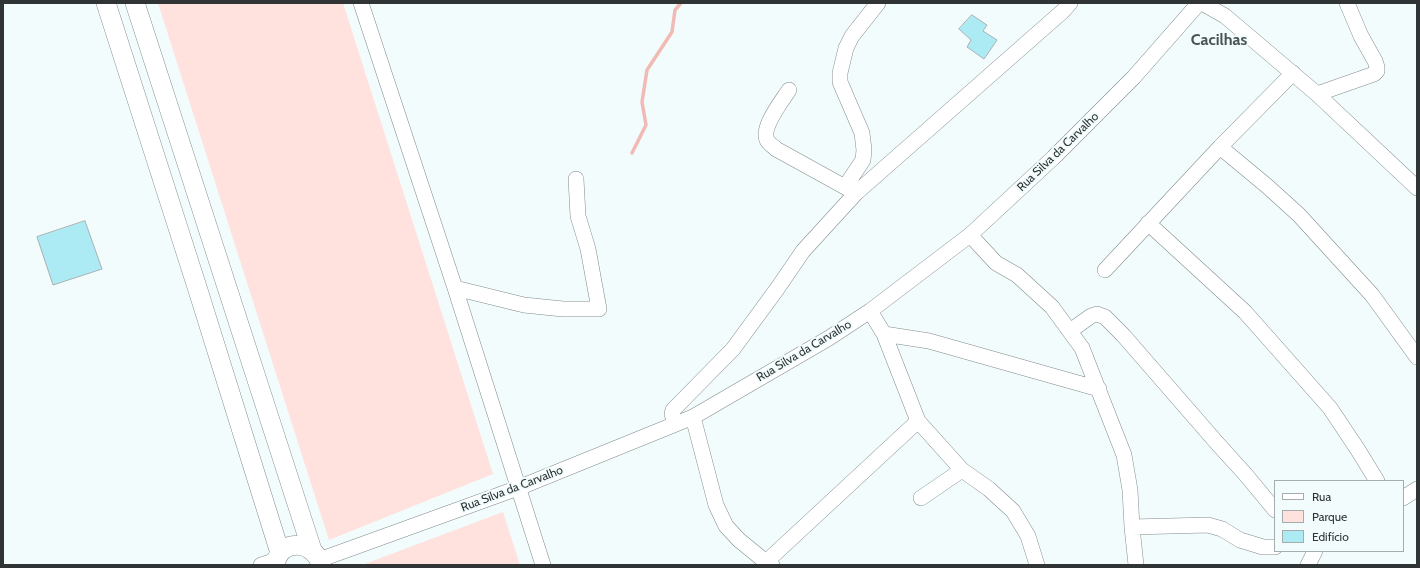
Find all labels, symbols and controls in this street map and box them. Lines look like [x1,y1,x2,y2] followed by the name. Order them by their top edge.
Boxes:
[1191,30,1247,50] district label: Cacilhas
[1014,109,1102,195] street label: Rua Silva da Carvalho
[754,317,854,385] street label: Rua Silva da Carvalho
[459,463,565,515] street label: Rua Silva da Carvalho
[1274,480,1404,552] legend
[1312,489,1331,504] text: Rua
[1312,509,1347,524] text: Parque
[1312,529,1349,544] text: Edifício

